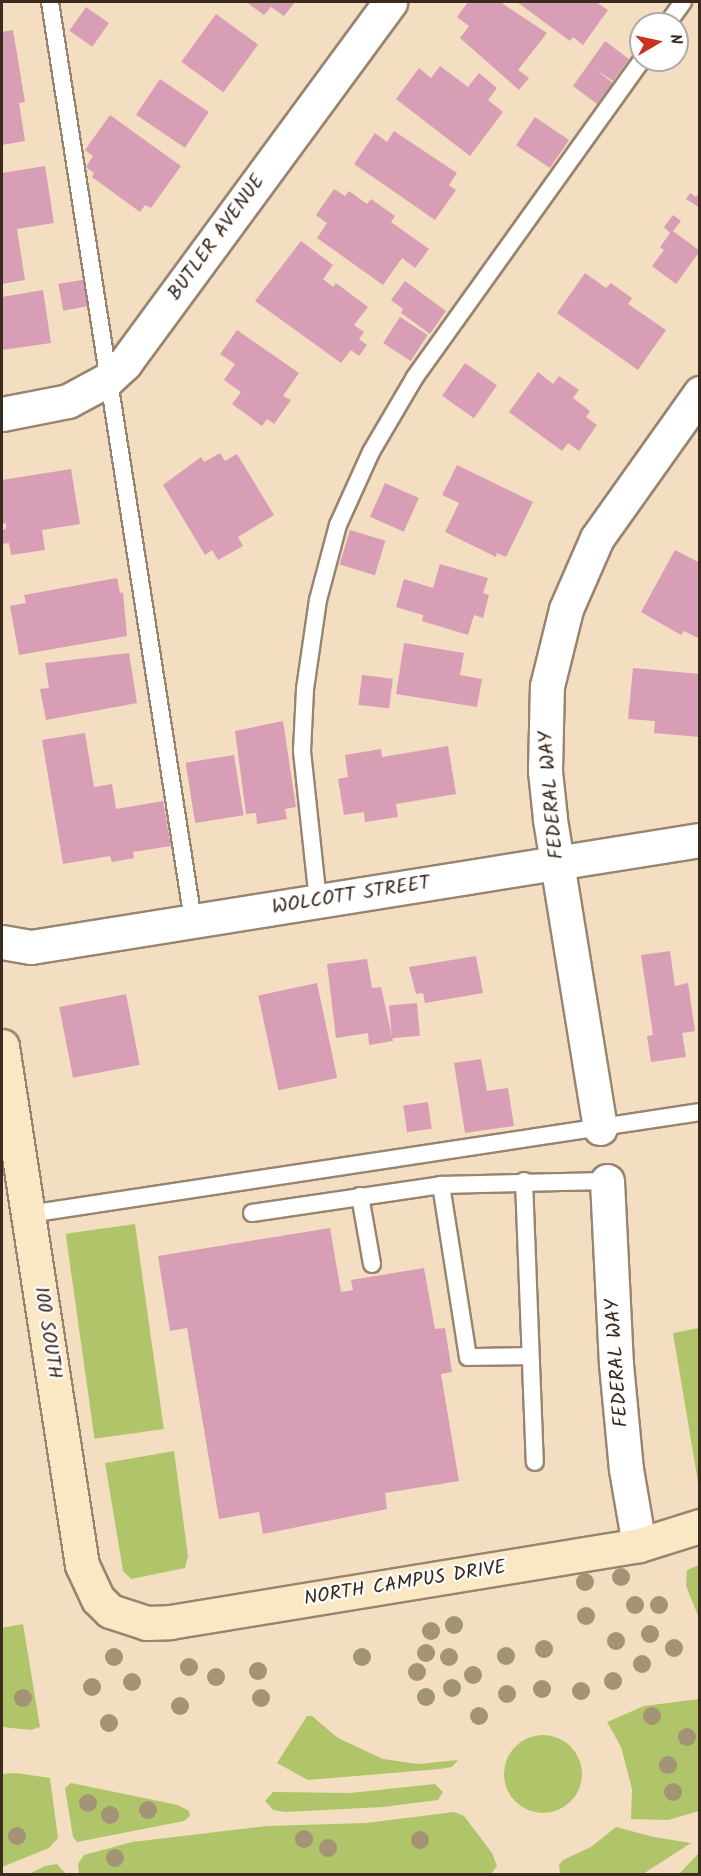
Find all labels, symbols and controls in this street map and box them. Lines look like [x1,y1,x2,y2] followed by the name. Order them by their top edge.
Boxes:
[629,12,689,72] north arrow
[662,32,688,46] text: N
[163,171,271,305] street label: BUTLER AVENUE
[534,730,570,860] street label: FEDERAL WAY
[270,872,432,920] street label: WOLCOTT STREET
[28,1285,66,1381] street label: 100 SOUTH
[602,1298,634,1428] street label: FEDERAL WAY
[302,1556,508,1612] street label: NORTH CAMPUS DRIVE

